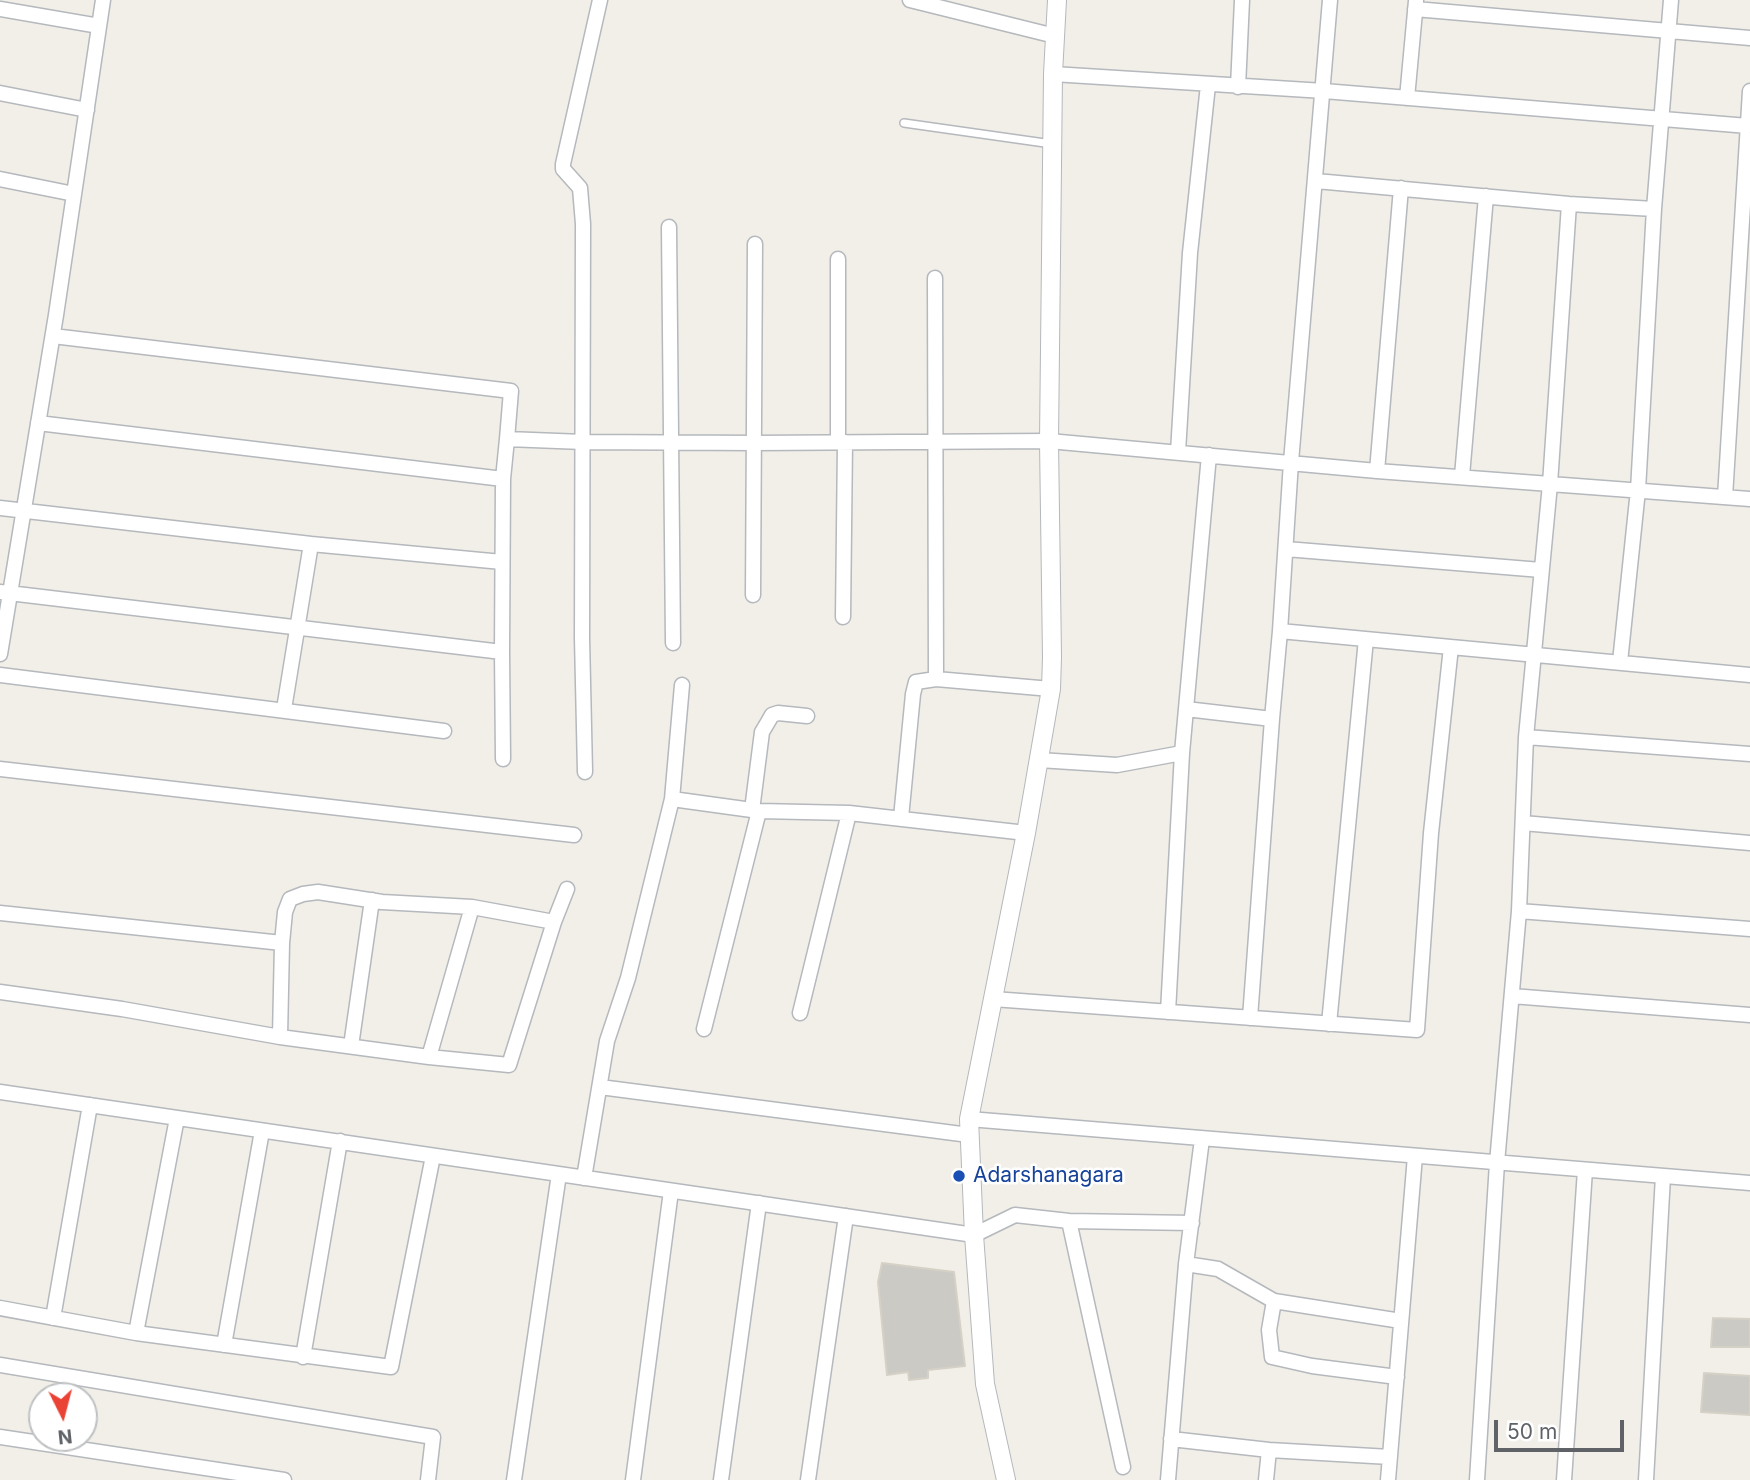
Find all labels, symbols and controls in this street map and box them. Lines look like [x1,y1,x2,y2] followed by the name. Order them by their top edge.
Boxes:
[973,1163,1124,1189] place label: Adarshanagara
[951,1168,967,1184] marker: Adarshanagara
[28,1382,98,1452] north arrow
[1498,1406,1628,1450] scale bar
[1507,1419,1557,1444] text: 50 m
[57,1424,73,1449] text: N

